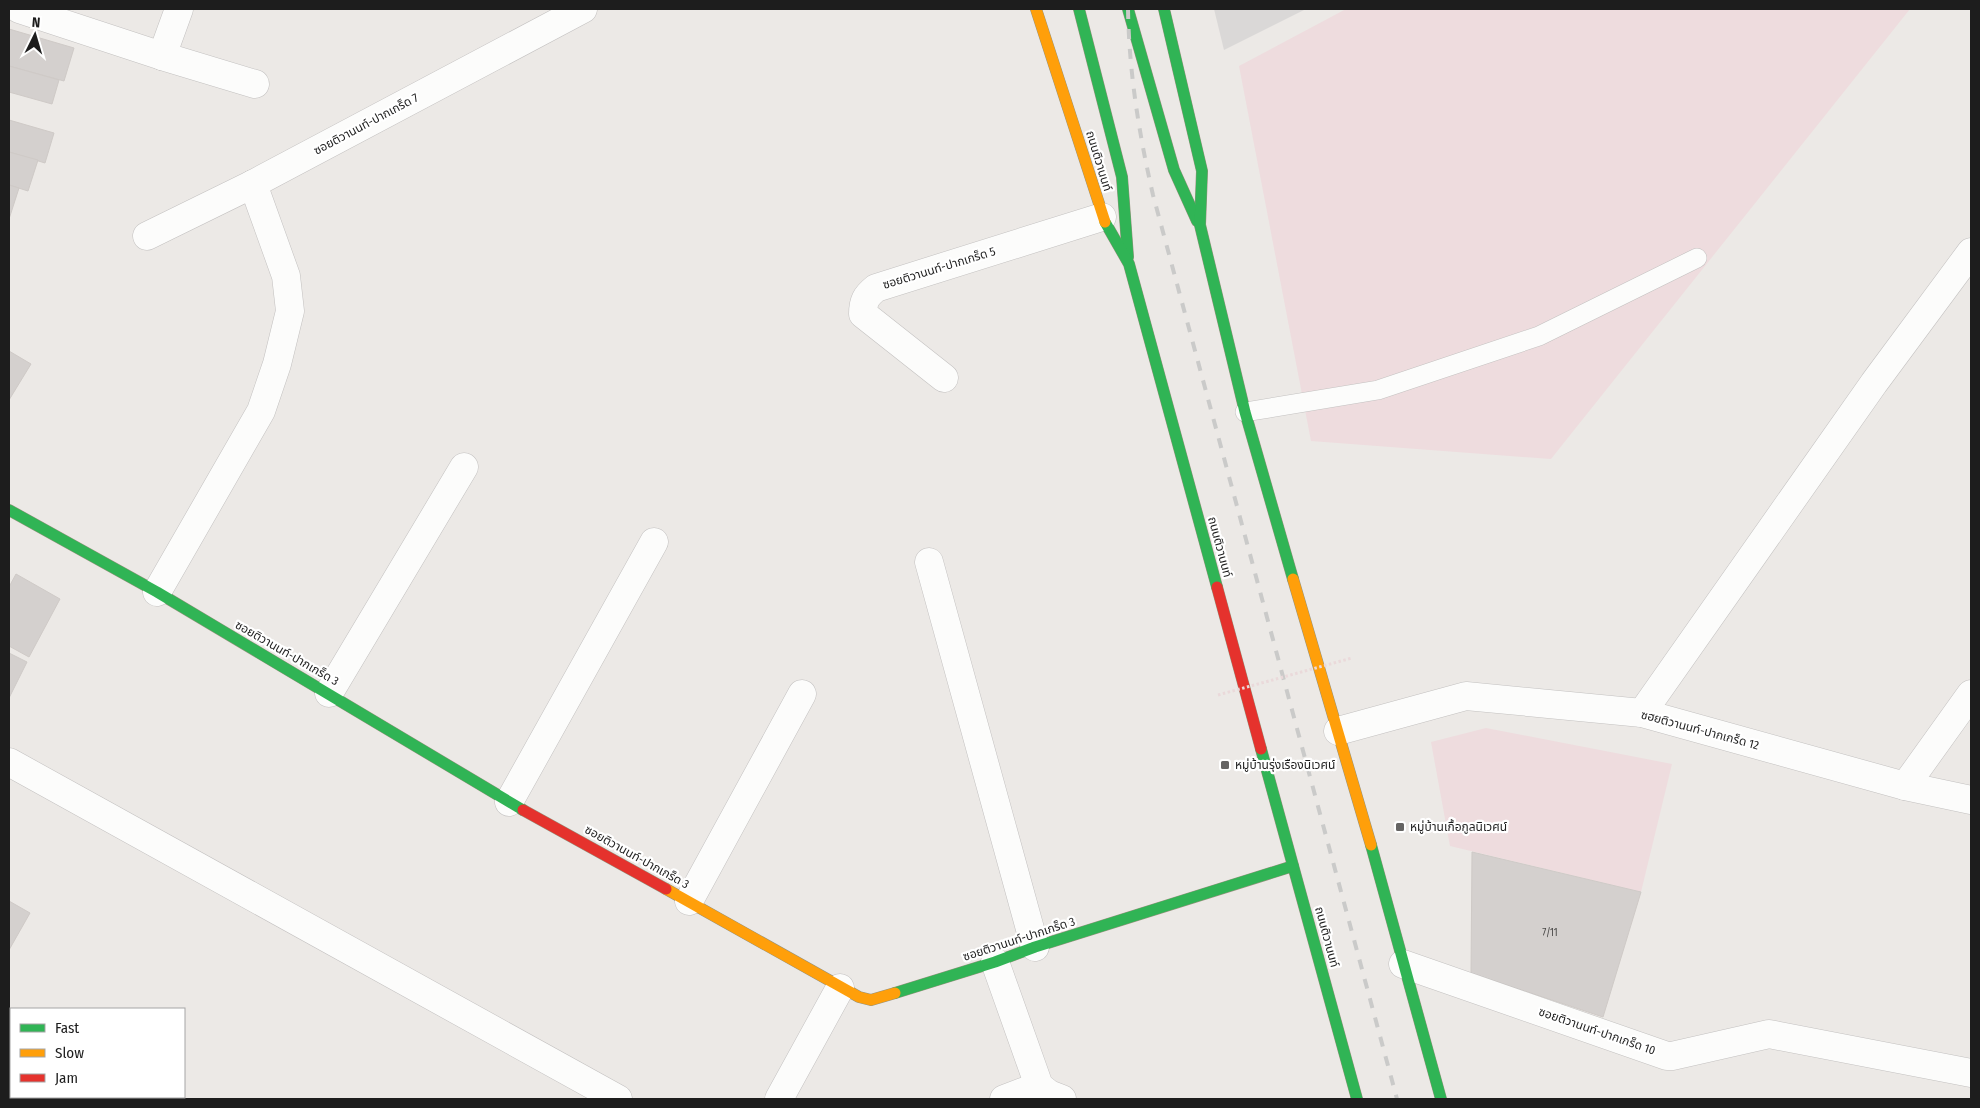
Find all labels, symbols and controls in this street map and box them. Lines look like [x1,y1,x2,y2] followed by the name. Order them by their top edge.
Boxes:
[10,10,60,60] north arrow
[31,14,41,31] text: N
[311,90,421,158] street label: ซอยติวานนท์-ปากเกร็ด 7
[1083,129,1115,193] street label: ถนนติวานนท์
[881,244,998,292] street label: ซอยติวานนท์-ปากเกร็ด 5
[1205,515,1235,579] street label: ถนนติวานนท์
[233,618,341,688] street label: ซอยติวานนท์-ปากเกร็ด 3
[1640,708,1760,752] street label: ซฮยติวานนท์-ปากเกร็ด 12
[1235,758,1335,772] place label: หมู่บ้านรุ่งเรืองนิเวศน์
[1219,759,1231,771] marker: หมู่บ้านรุ่งเรืองนิเวศน์
[1410,818,1507,834] place label: หมู่บ้านเกื้อกูลนิเวศน์
[1394,821,1406,833] marker: หมู่บ้านเกื้อกูลนิเวศน์
[582,822,692,892] street label: ซอยติวานนท์-ปากเกร็ด 3
[1312,905,1342,969] street label: ถนนติวานนท์
[961,914,1077,964] street label: ซอยติวานนท์-ปากเกร็ด 3
[1542,927,1558,939] house number: 7/11
[1537,1004,1657,1058] street label: ซอยติวานนท์-ปากเกร็ด 10
[10,1008,185,1098] legend
[55,1019,79,1037] text: Fast
[55,1044,84,1062] text: Slow
[55,1069,78,1087] text: Jam

